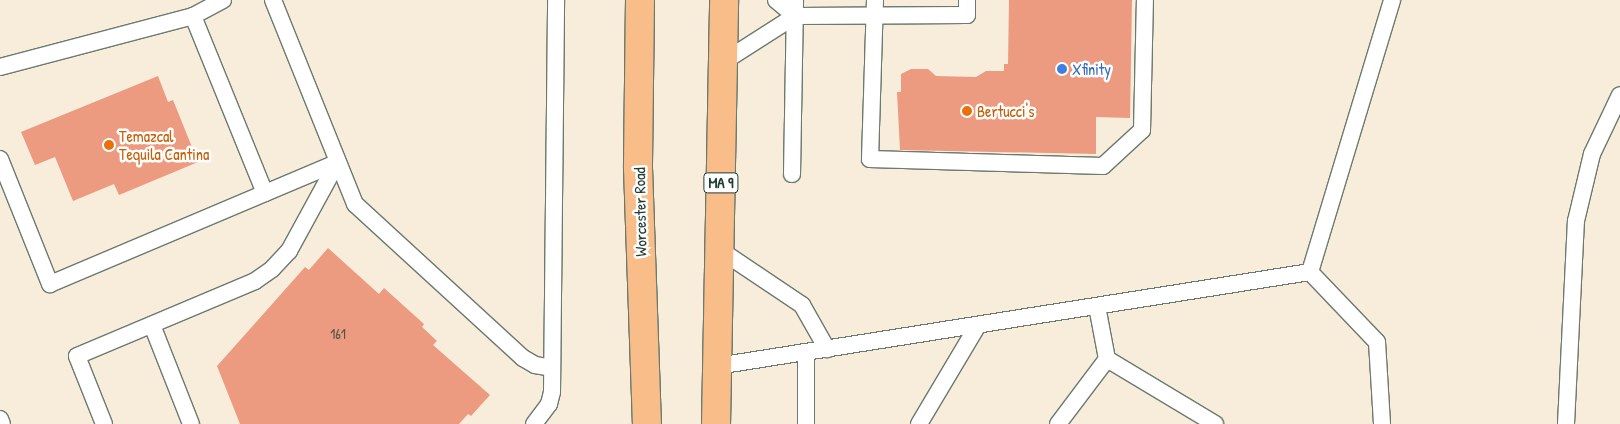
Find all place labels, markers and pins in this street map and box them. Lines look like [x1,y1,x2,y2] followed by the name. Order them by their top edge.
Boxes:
[1072,59,1111,79] place label: Xfinity
[1056,63,1068,75] marker: Xfinity
[977,101,1034,121] place label: Bertucci's
[961,105,973,117] marker: Bertucci's
[119,126,209,164] place label: Temazcal Tequila Cantina
[103,139,115,151] marker: Temazcal Tequila Cantina

